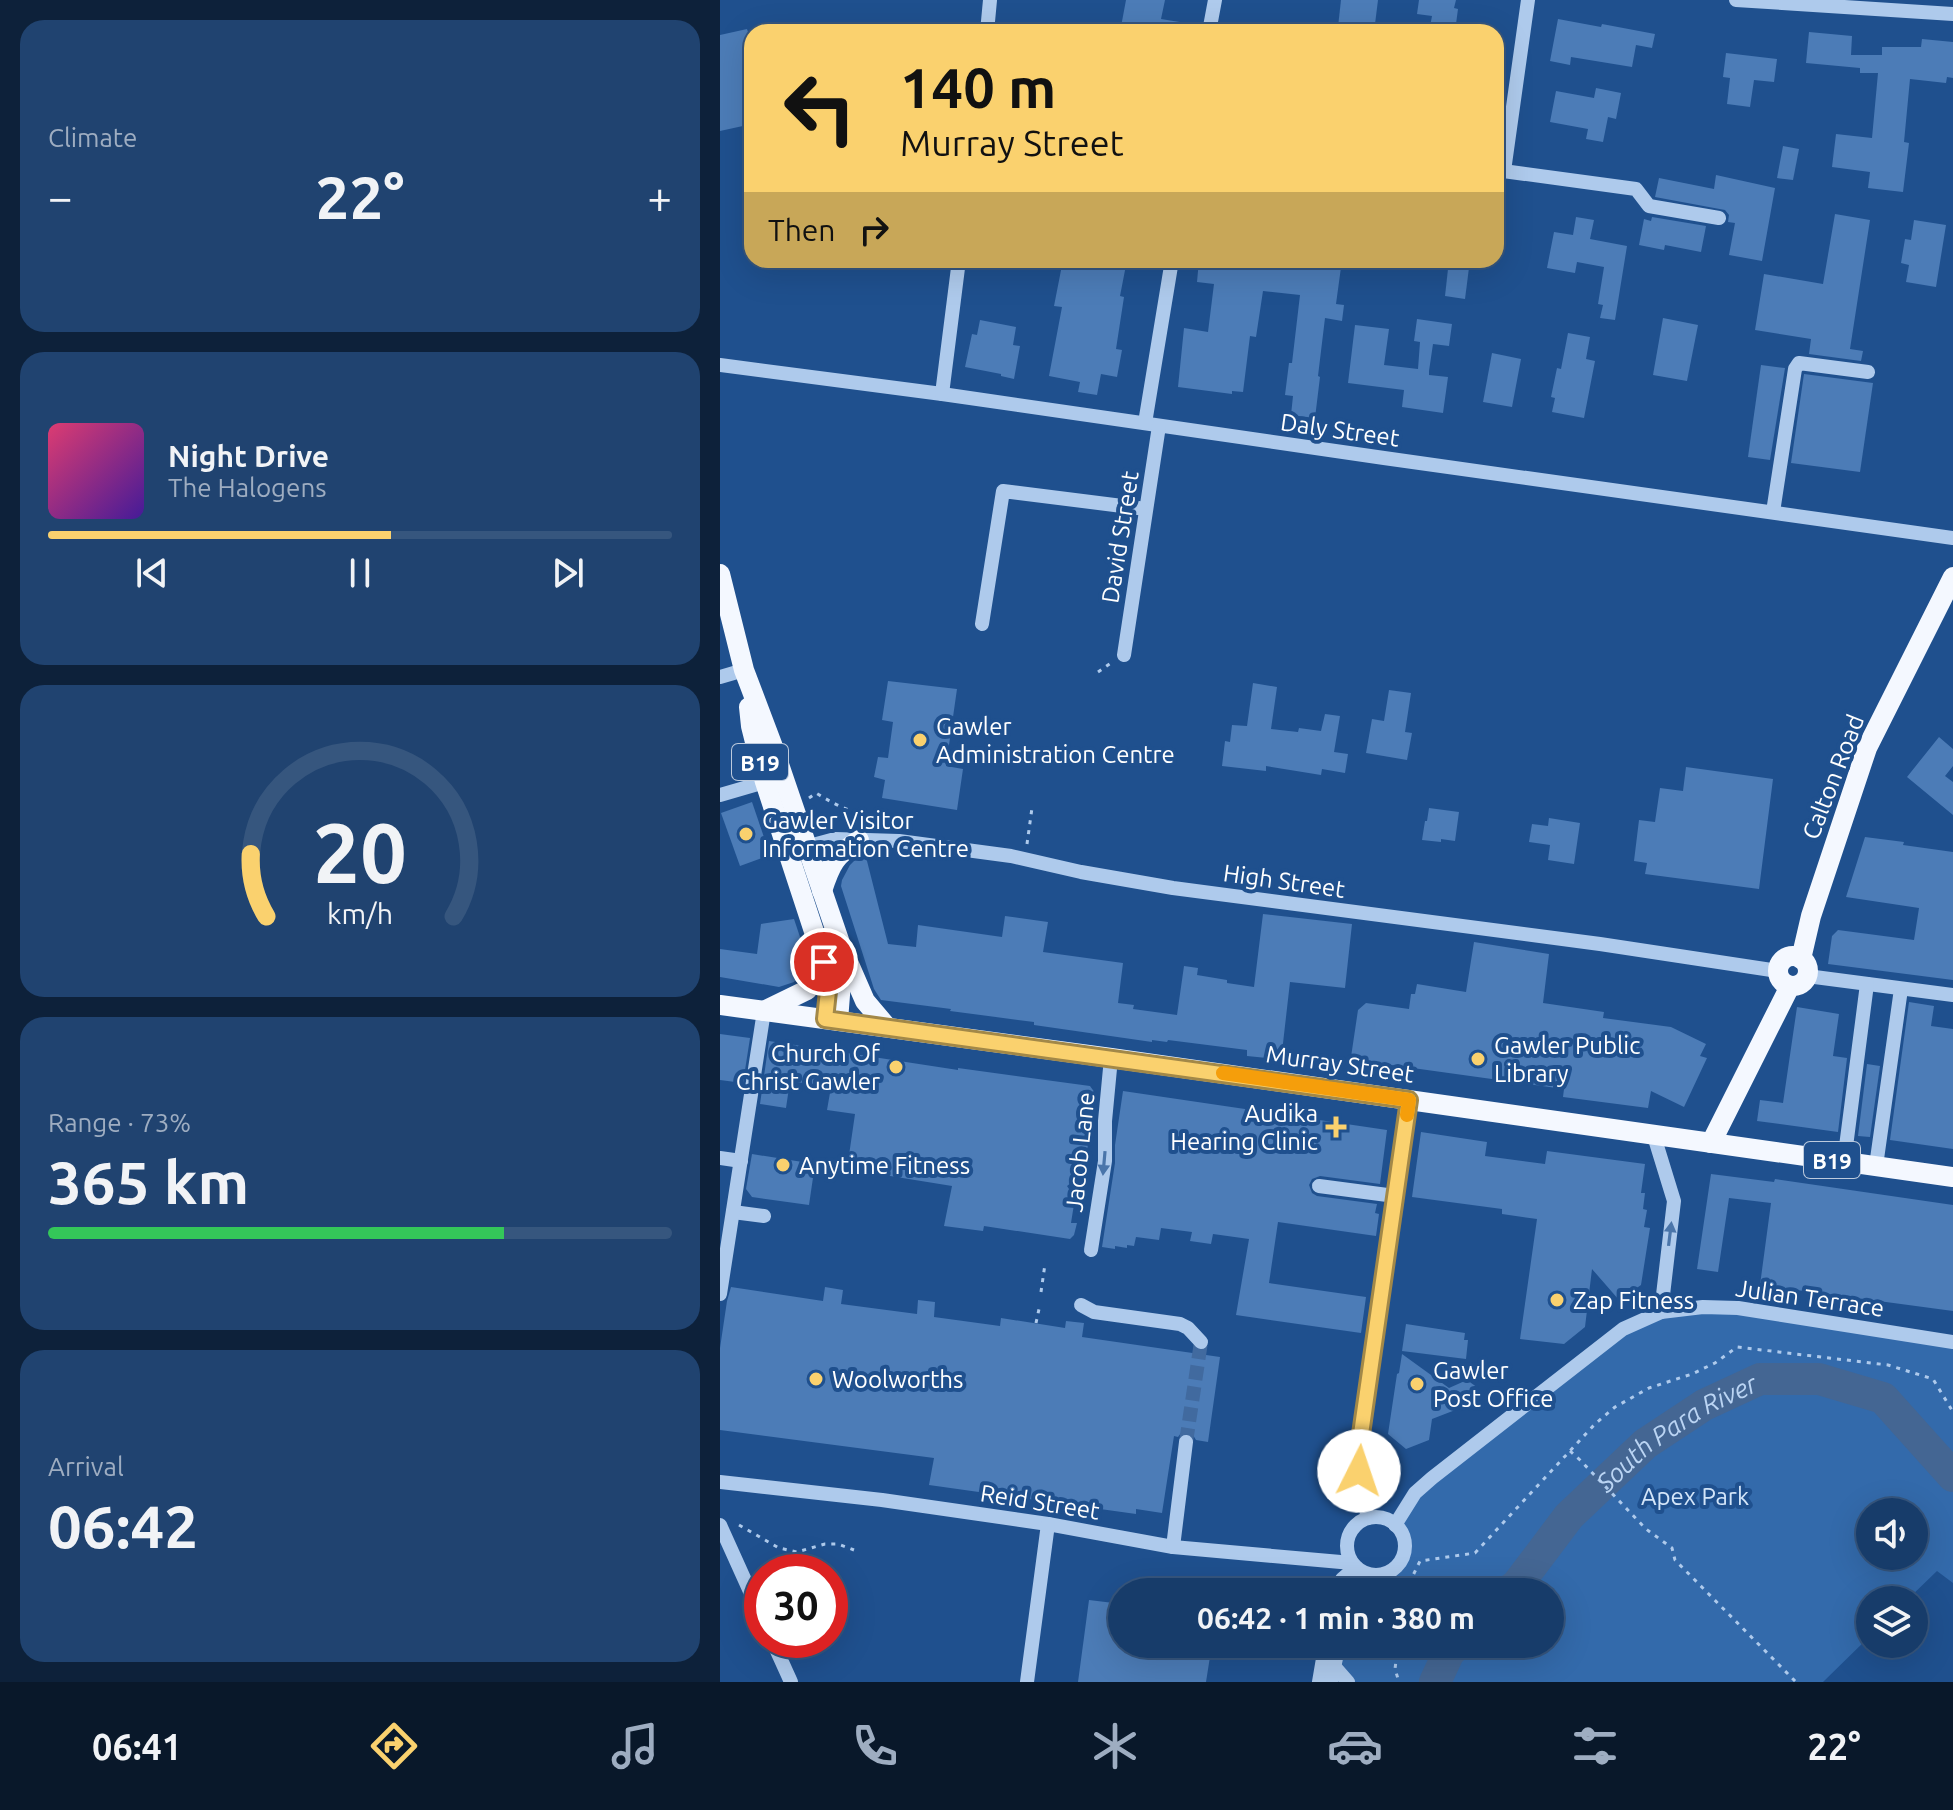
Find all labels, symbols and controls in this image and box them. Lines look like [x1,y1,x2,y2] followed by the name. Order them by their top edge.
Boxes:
[768,56,872,160] icon: left
[900,56,1056,119] text: 140 m
[900,122,1124,163] text: Murray Street
[48,123,137,152] text: Climate
[316,163,404,230] text: 22°
[48,172,73,221] text: −
[647,172,672,221] text: +
[852,208,896,252] icon: right
[768,213,836,247] text: Then
[1279,408,1402,452] street label: Daly Street
[168,439,329,473] text: Night Drive
[1096,468,1144,605] street label: David Street
[168,473,327,502] text: The Halogens
[130,551,174,595] icon: previous
[338,551,382,595] icon: pause
[546,551,590,595] icon: next
[1797,711,1869,843] street label: Calton Road
[936,713,1175,768] place label: Gawler Administration Centre
[911,731,929,749] marker: Gawler Administration Centre
[732,744,788,780] road number: B19
[313,805,407,899] text: 20
[762,807,969,862] place label: Gawler Visitor Information Centre
[737,825,755,843] marker: Gawler Visitor Information Centre
[1221,859,1347,903] street label: High Street
[327,897,393,929] text: km/h
[790,928,858,996] pin
[802,940,846,984] icon: arrive
[1494,1032,1640,1087] place label: Gawler Public Library
[736,1040,881,1095] place label: Church Of Christ Gawler
[1264,1040,1416,1088] street label: Murray Street
[1469,1050,1487,1068] marker: Gawler Public Library
[887,1058,905,1076] marker: Church Of Christ Gawler
[1060,1091,1100,1213] street label: Jacob Lane
[1170,1100,1318,1155] place label: Audika Hearing Clinic
[48,1108,191,1137] text: Range · 73%
[1325,1116,1347,1138] marker: Audika Hearing Clinic
[1804,1142,1860,1178] road number: B19
[48,1148,249,1215] text: 365 km
[1097,1151,1110,1176] one-way arrow
[799,1152,970,1179] place label: Anytime Fitness
[774,1156,792,1174] marker: Anytime Fitness
[1664,1221,1677,1246] one-way arrow
[1734,1274,1886,1322] street label: Julian Terrace
[1573,1287,1694,1314] place label: Zap Fitness
[1548,1291,1566,1309] marker: Zap Fitness
[1433,1357,1554,1412] place label: Gawler Post Office
[832,1366,963,1393] place label: Woolworths
[1590,1368,1762,1498] water label: South Para River
[807,1370,825,1388] marker: Woolworths
[1408,1375,1426,1393] marker: Gawler Post Office
[1317,1429,1401,1513] position arrow
[48,1452,124,1481] text: Arrival
[978,1479,1102,1525] street label: Reid Street
[1641,1483,1749,1510] park label: Apex Park
[48,1492,198,1559] text: 06:42
[1856,1498,1928,1658] map controls
[1856,1498,1928,1570] button: sound
[744,1554,848,1658] speed limit sign: 30
[1856,1586,1928,1658] button: layers
[1197,1601,1475,1635] text: 06:42 · 1 min · 380 m
[366,1718,422,1774] icon: directions
[607,1718,663,1774] icon: music
[847,1718,903,1774] icon: phone
[1087,1718,1143,1774] icon: climate
[1327,1718,1383,1774] icon: car
[1567,1718,1623,1774] icon: filters
[92,1726,182,1767] text: 06:41
[1807,1726,1861,1767] text: 22°

